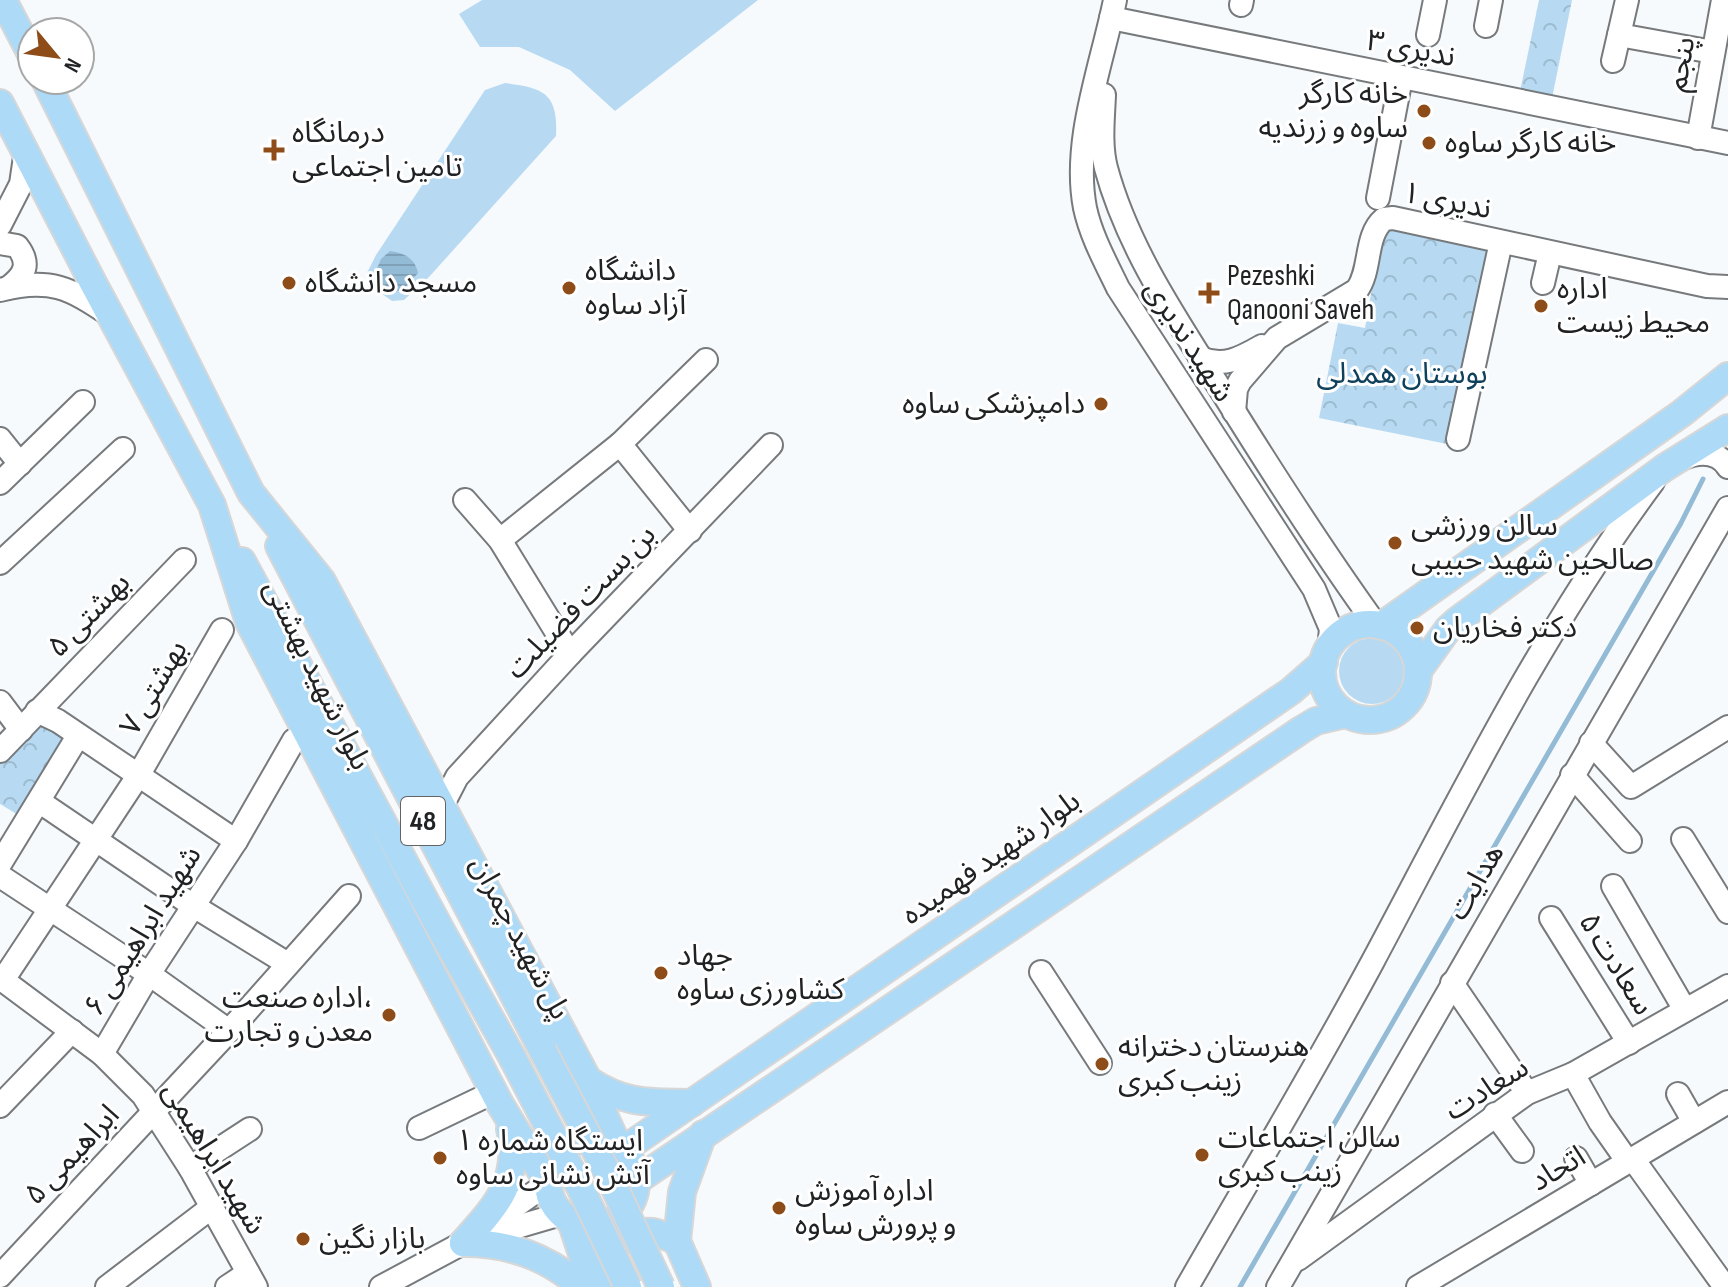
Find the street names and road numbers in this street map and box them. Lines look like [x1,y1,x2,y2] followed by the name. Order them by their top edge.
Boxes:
[1364,23,1458,75] street label: ندیری ۳
[1658,34,1707,95] street label: پنجم
[1400,175,1494,227] street label: ندیری ۱
[1136,273,1242,409] street label: شهید ندیری
[498,517,664,687] street label: بن بست فضیلت
[40,565,138,665] street label: بهشتی ۵
[255,574,379,776] street label: بلوار شهید بهشتی
[112,634,196,742] street label: بهشتی ۷
[895,783,1087,933] street label: بلوار شهید فهمیده
[401,797,445,845] road number: 48
[1440,837,1512,927] street label: هدایت
[76,839,210,1023] street label: شهید ابراهیمی ۶
[462,850,578,1026] street label: پل شهید چمران
[1571,906,1661,1022] street label: سعادت ۵
[1438,1049,1536,1129] street label: سعادت
[154,1075,274,1241] street label: شهید ابراهیمی
[17,1098,127,1212] street label: ابراهیمی ۵
[1524,1139,1592,1199] street label: اتحاد

